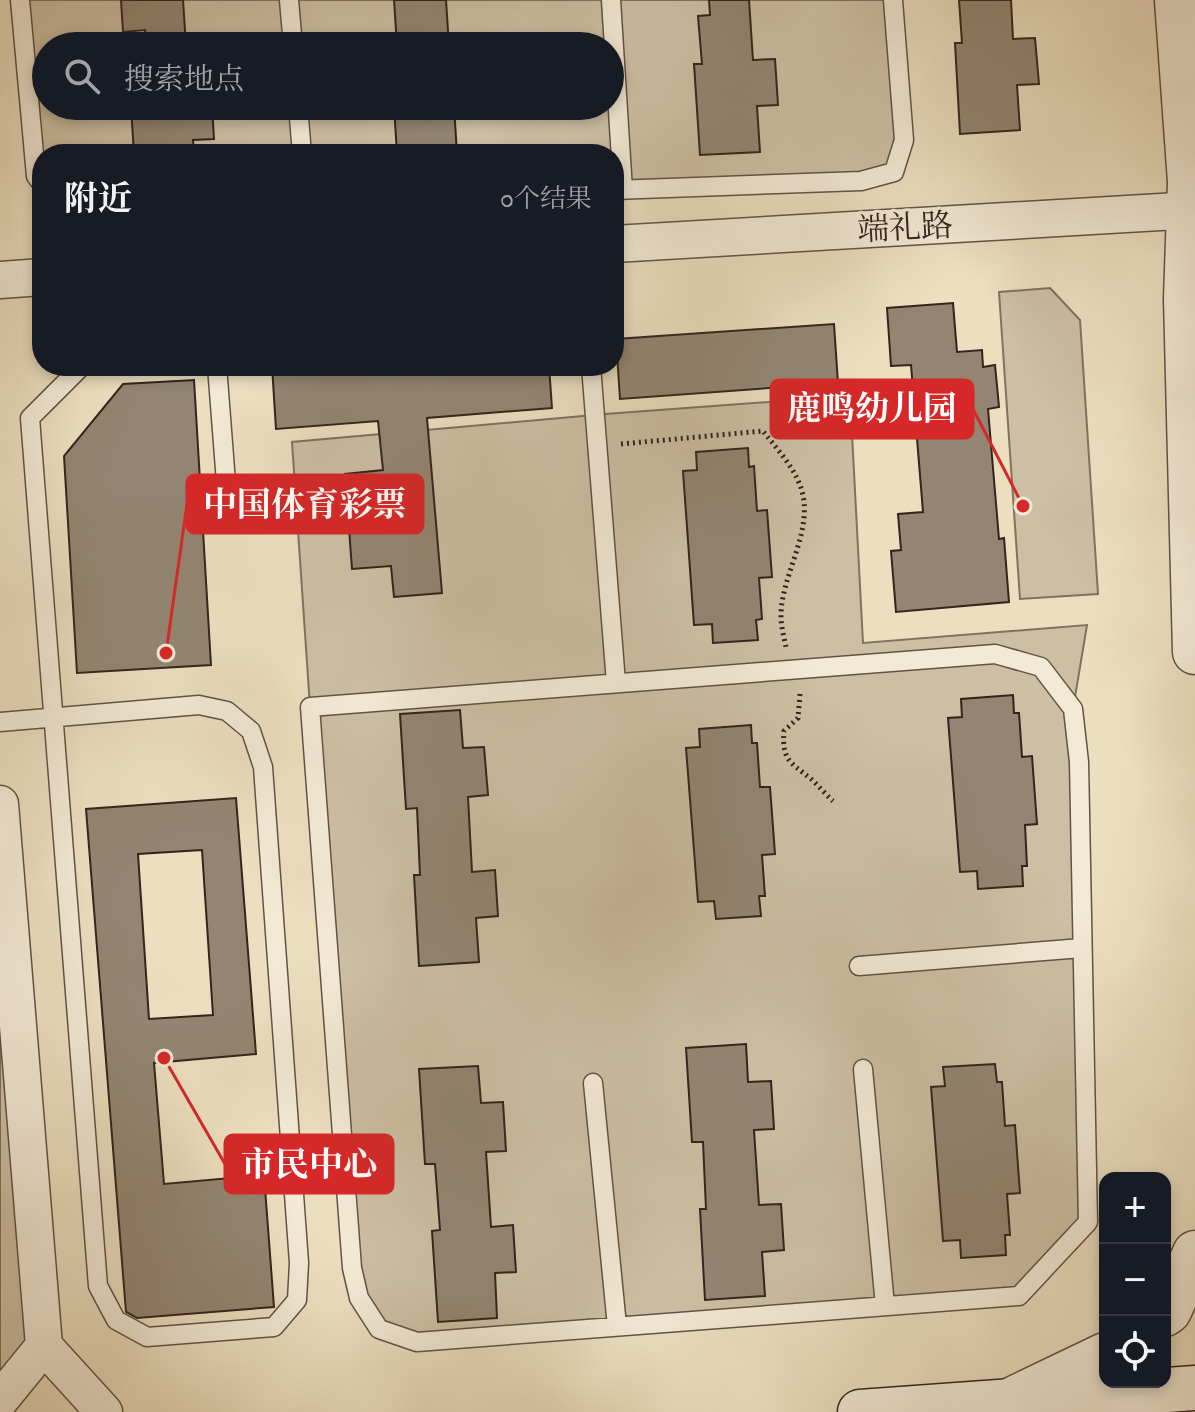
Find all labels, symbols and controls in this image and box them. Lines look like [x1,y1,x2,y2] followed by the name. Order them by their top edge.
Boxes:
[32,32,624,120] search box
[60,54,104,98] icon: search
[124,62,244,99] text: 搜索地点
[64,179,132,221] text: 附近
[500,183,592,216] text: 0个结果
[856,207,954,251] street label: 端礼路
[771,380,973,438] callout: 鹿鸣幼儿园
[787,389,957,431] text: 鹿鸣幼儿园
[187,475,423,533] callout: 中国体育彩票
[203,485,407,527] text: 中国体育彩票
[225,1135,393,1193] callout: 市民中心
[241,1145,377,1187] text: 市民中心
[1099,1172,1171,1388] map controls
[1099,1172,1171,1244] button: +
[1099,1244,1171,1316] button: −
[1099,1316,1171,1388] button: locate

